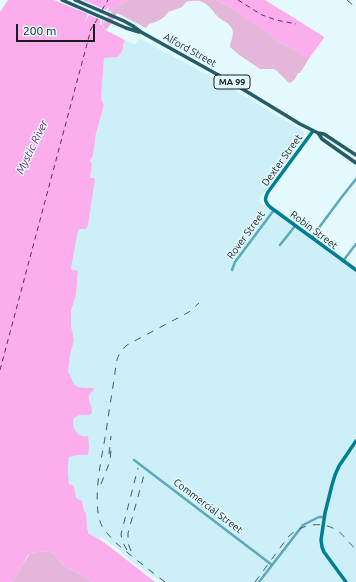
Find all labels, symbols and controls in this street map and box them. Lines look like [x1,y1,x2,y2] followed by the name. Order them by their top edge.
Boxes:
[18,16,97,42] scale bar
[23,24,56,37] text: 200 m
[161,31,219,69] street label: Alford Street
[214,75,250,89] road number: MA 99
[13,118,51,176] water label: Mystic River
[259,132,305,188] street label: Dexter Street
[288,208,340,252] street label: Robin Street
[225,209,267,261] street label: Rover Street
[171,476,245,536] street label: Commercial Street

